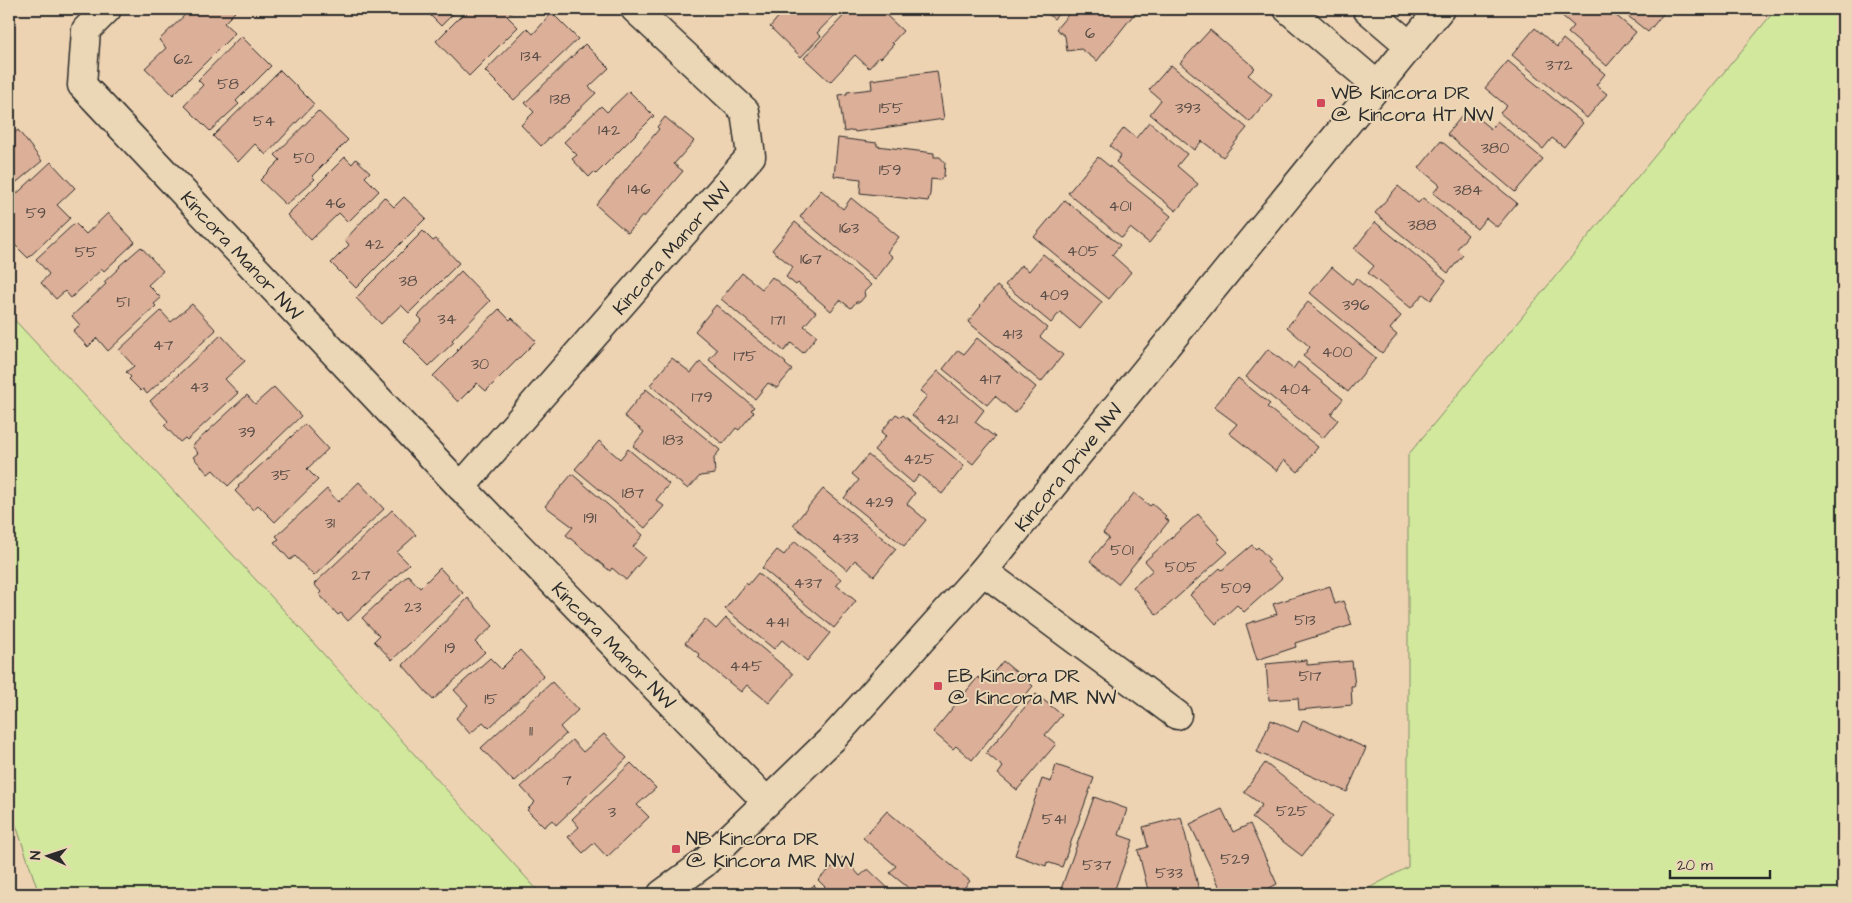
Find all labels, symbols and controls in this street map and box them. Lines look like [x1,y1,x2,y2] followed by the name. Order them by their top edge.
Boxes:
[1085,22,1095,44] house number: 6
[520,45,542,67] house number: 134
[173,48,193,70] house number: 62
[1545,54,1573,76] house number: 372
[217,73,239,95] house number: 58
[1331,80,1494,129] place label: WB Kincora DR @ Kincora HT NW
[550,88,570,110] house number: 138
[879,97,904,119] house number: 155
[1175,97,1201,119] house number: 393
[1315,97,1327,109] marker: WB Kincora DR @ Kincora HT NW
[253,110,275,132] house number: 54
[598,119,620,141] house number: 142
[1481,137,1509,159] house number: 380
[293,147,315,169] house number: 50
[879,159,901,181] house number: 159
[607,177,737,321] street label: Kincora Manor NW
[628,178,650,200] house number: 146
[1453,179,1483,201] house number: 384
[174,185,308,327] street label: Kincora Manor NW
[325,192,345,214] house number: 46
[1108,195,1132,217] house number: 401
[26,202,46,224] house number: 59
[1408,214,1436,236] house number: 388
[839,217,859,239] house number: 163
[364,233,384,255] house number: 42
[1067,240,1100,262] house number: 405
[75,241,98,263] house number: 55
[800,248,822,270] house number: 167
[399,270,417,292] house number: 38
[1039,284,1069,306] house number: 409
[116,291,130,313] house number: 51
[1342,294,1370,316] house number: 396
[437,308,457,330] house number: 34
[771,309,785,331] house number: 171
[1001,323,1023,345] house number: 413
[153,334,174,356] house number: 47
[1321,341,1353,363] house number: 400
[733,345,757,367] house number: 175
[471,353,489,375] house number: 30
[979,368,1002,390] house number: 417
[189,376,209,398] house number: 43
[1279,378,1311,400] house number: 404
[692,386,713,408] house number: 179
[1009,398,1129,538] street label: Kincora Drive NW
[936,408,958,430] house number: 421
[238,421,256,443] house number: 39
[663,429,683,451] house number: 183
[903,448,935,470] house number: 425
[271,464,291,486] house number: 35
[622,482,644,504] house number: 187
[864,491,894,513] house number: 429
[583,507,597,529] house number: 191
[325,512,335,534] house number: 31
[831,527,859,549] house number: 433
[1110,539,1134,561] house number: 501
[1165,556,1198,578] house number: 505
[352,564,371,586] house number: 27
[794,572,823,594] house number: 437
[545,576,681,716] street label: Kincora Manor NW
[1221,577,1251,599] house number: 509
[404,596,422,618] house number: 23
[1294,609,1316,631] house number: 513
[765,611,789,633] house number: 441
[444,637,456,659] house number: 19
[729,655,763,677] house number: 445
[948,663,1117,712] place label: EB Kincora DR @ Kincora MR NW
[1298,665,1322,687] house number: 517
[932,680,944,692] marker: EB Kincora DR @ Kincora MR NW
[484,688,498,710] house number: 15
[529,720,533,742] house number: 11
[562,769,572,791] house number: 7
[1276,800,1309,822] house number: 525
[608,801,616,823] house number: 3
[1042,808,1066,830] house number: 541
[686,826,855,875] place label: NB Kincora DR @ Kincora MR NW
[22,830,72,880] north arrow
[670,843,682,855] marker: NB Kincora DR @ Kincora MR NW
[1220,848,1250,870] house number: 529
[1670,848,1770,880] scale bar
[26,850,46,860] text: N
[1082,854,1112,876] house number: 537
[1677,855,1713,876] text: 20 m
[1155,862,1183,884] house number: 533

